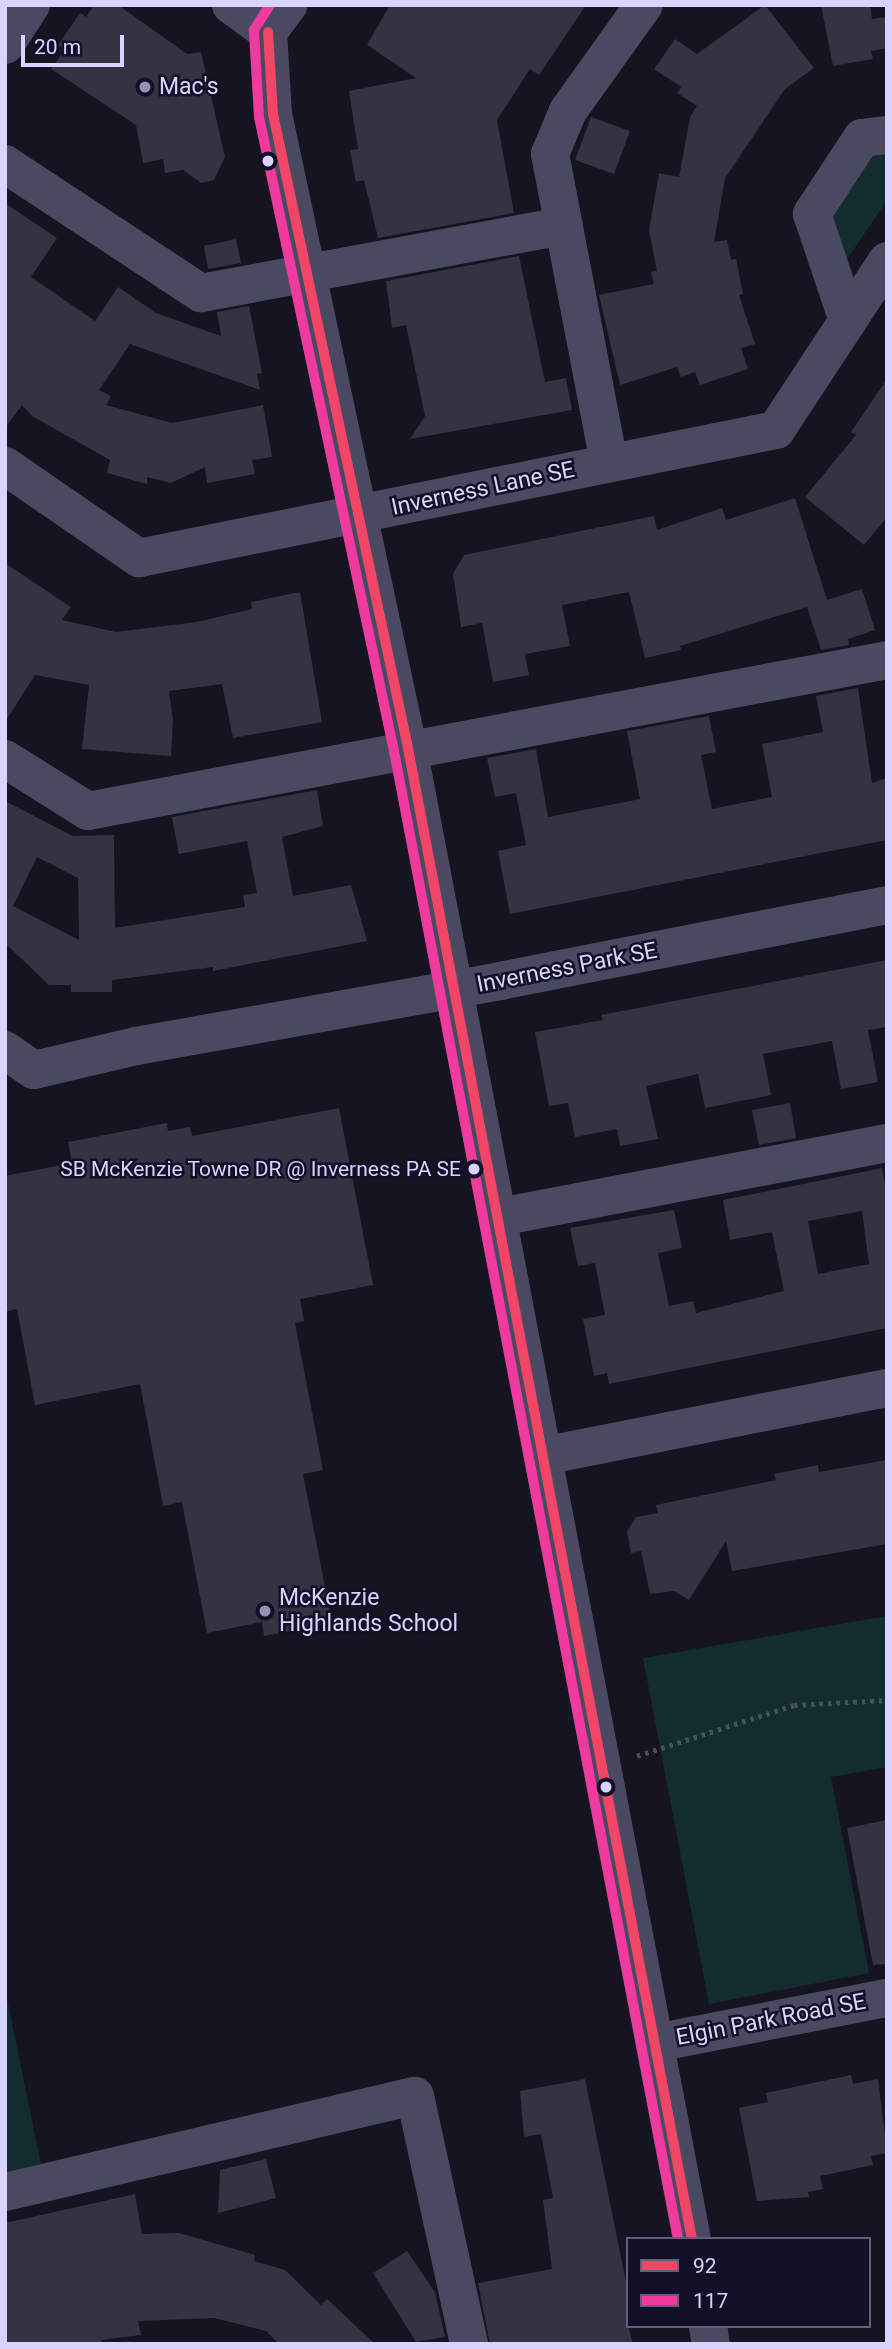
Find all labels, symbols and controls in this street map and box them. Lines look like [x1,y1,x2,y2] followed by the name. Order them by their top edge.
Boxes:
[24,21,128,65] scale bar
[34,35,81,59] text: 20 m
[159,73,218,101] place label: Mac's
[137,79,153,95] marker: Mac's
[261,154,275,168] unlabelled marker
[389,456,577,522] street label: Inverness Lane SE
[475,937,659,999] street label: Inverness Park SE
[60,1156,461,1182] place label: SB McKenzie Towne DR @ Inverness PA SE
[467,1162,481,1176] marker: SB McKenzie Towne DR @ Inverness PA SE
[279,1584,458,1638] place label: McKenzie Highlands School
[257,1603,273,1619] marker: McKenzie Highlands School
[599,1780,613,1794] unlabelled marker
[674,1988,868,2052] street label: Elgin Park Road SE
[626,2237,871,2328] legend
[693,2254,717,2278] text: 92
[693,2289,728,2313] text: 117

